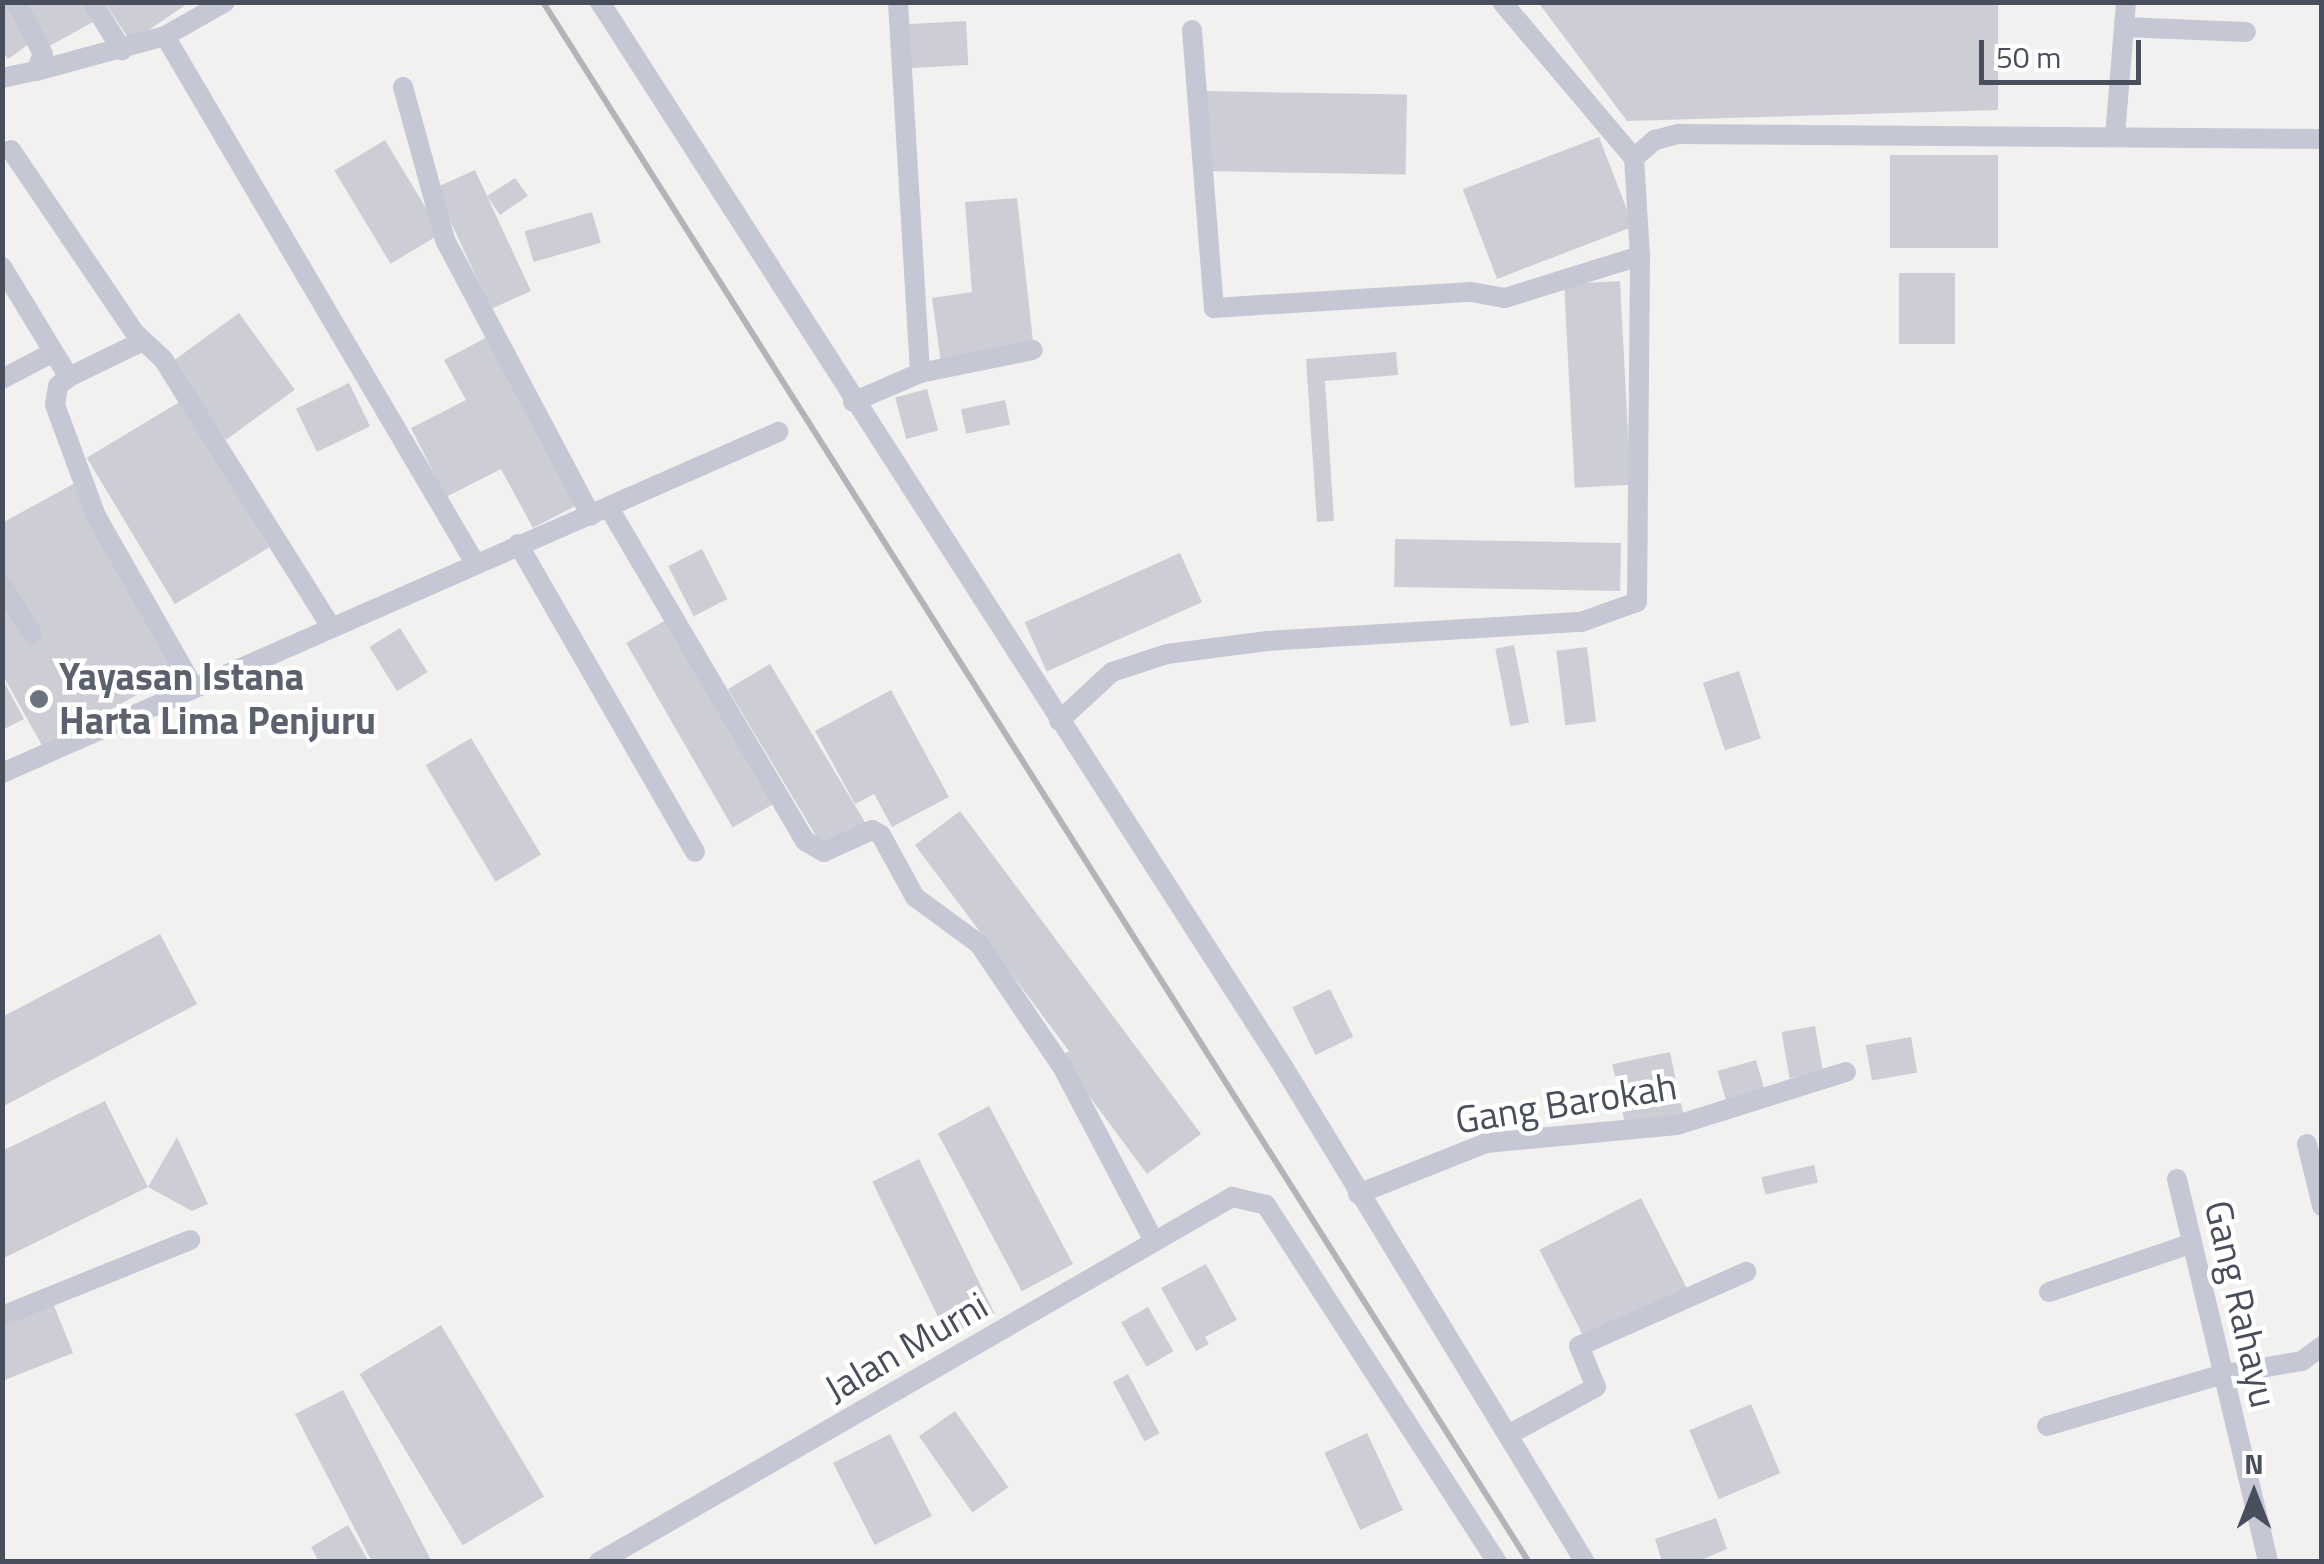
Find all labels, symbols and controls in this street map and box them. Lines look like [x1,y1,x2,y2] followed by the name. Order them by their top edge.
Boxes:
[1984,20,2146,82] scale bar
[1996,34,2061,80] text: 50 m
[59,654,376,744] place label: Yayasan Istana Harta Lima Penjuru
[28,688,50,710] marker: Yayasan Istana Harta Lima Penjuru
[1452,1063,1680,1143] street label: Gang Barokah
[2195,1196,2287,1412] street label: Gang Rahayu
[816,1282,996,1412] street label: Jalan Murni
[2244,1442,2264,1485] text: N
[2204,1444,2304,1544] north arrow

